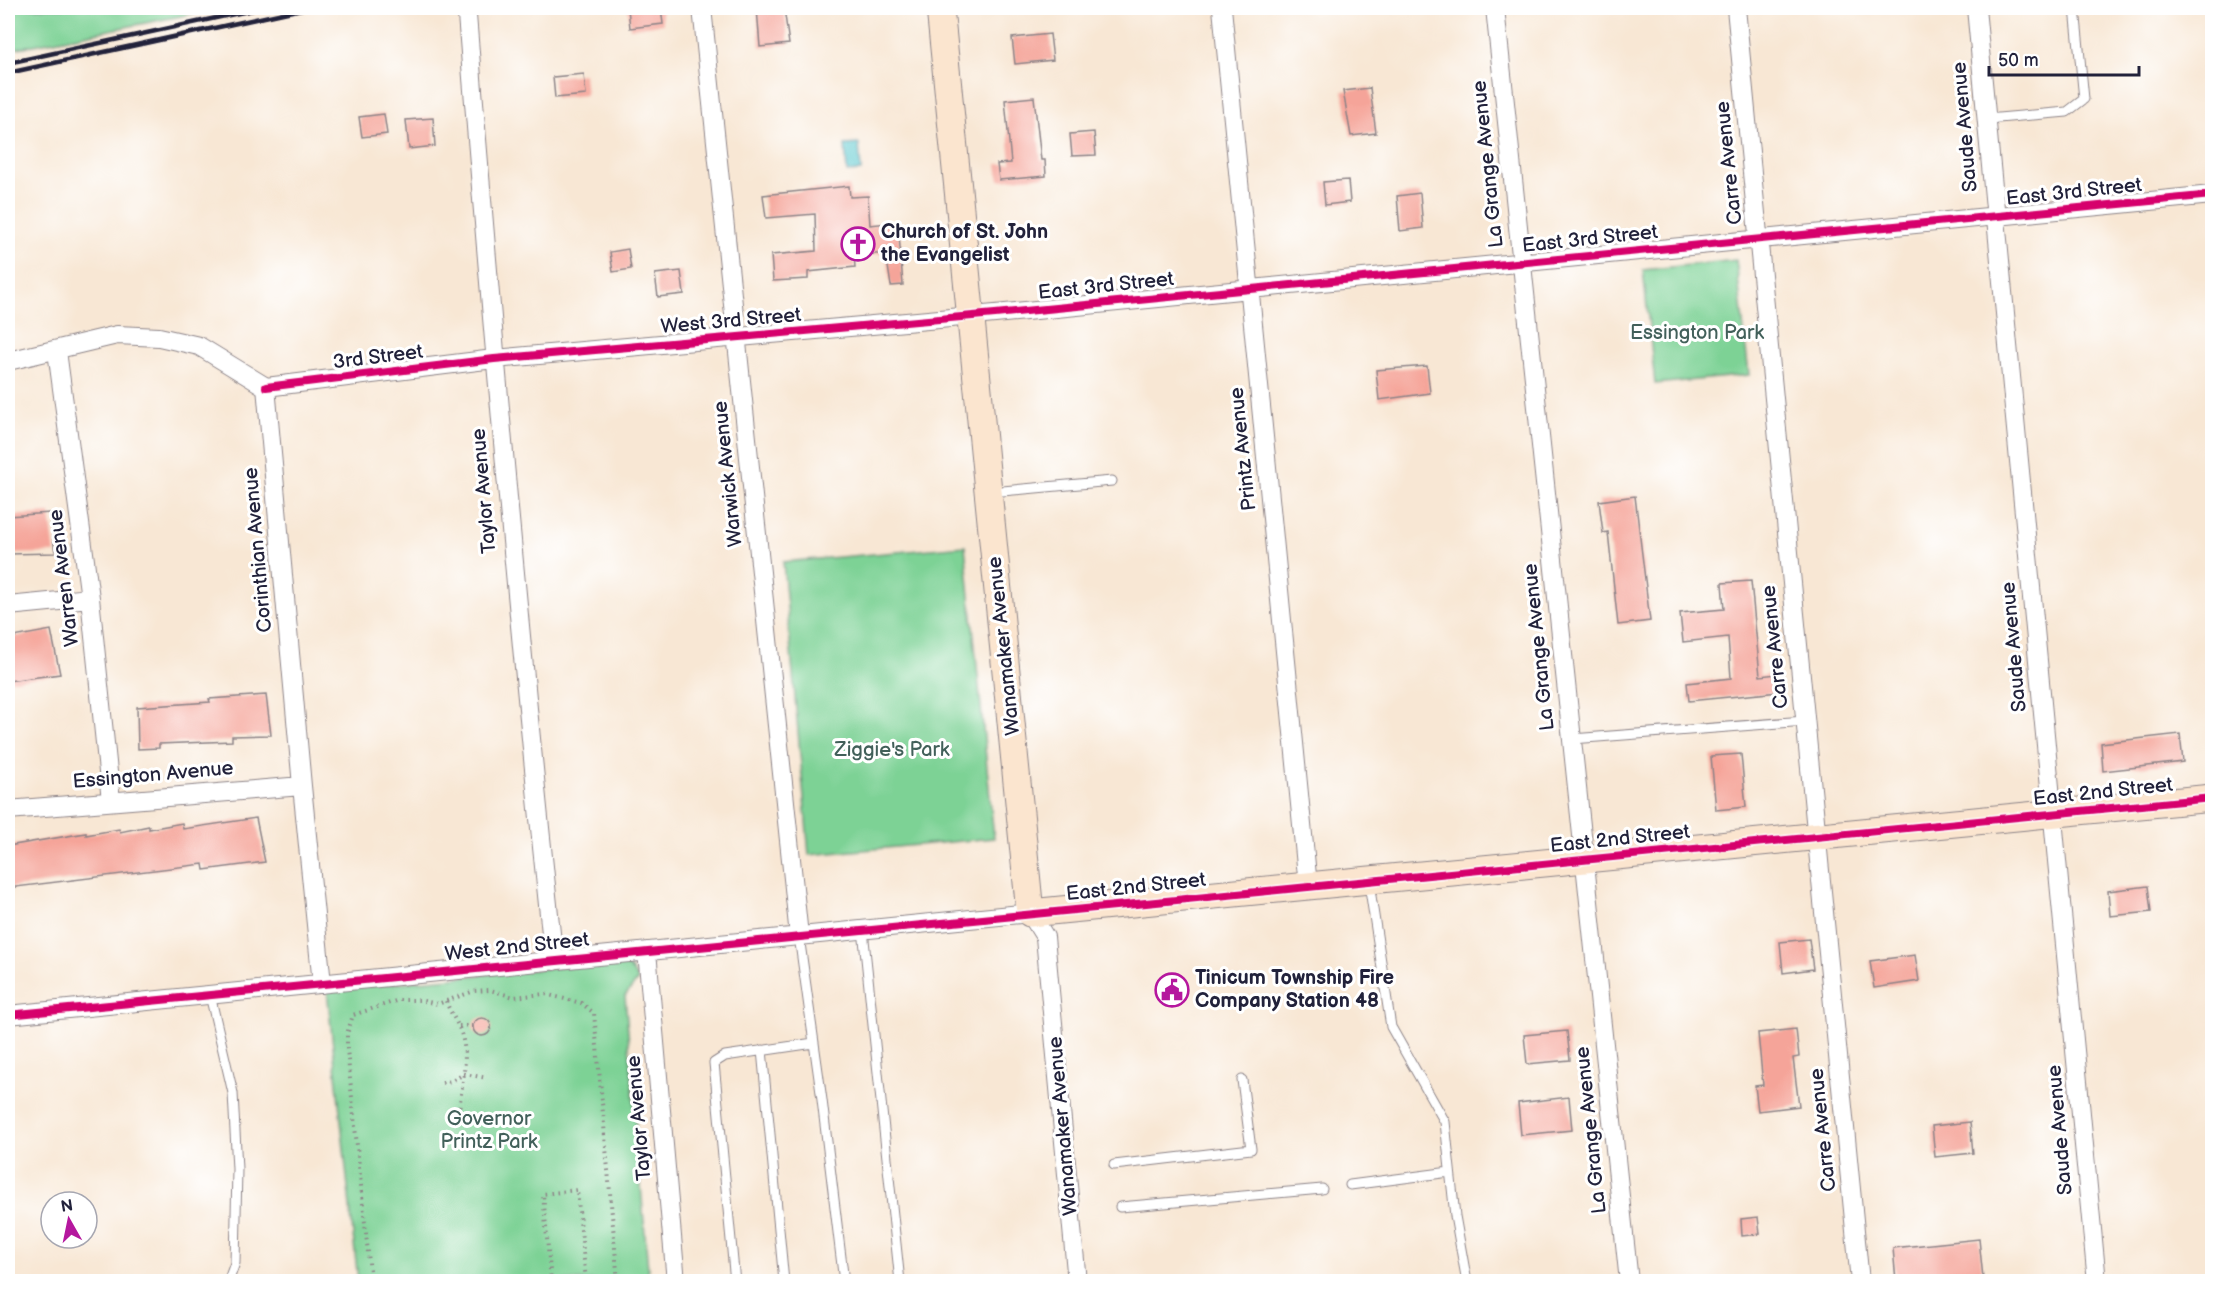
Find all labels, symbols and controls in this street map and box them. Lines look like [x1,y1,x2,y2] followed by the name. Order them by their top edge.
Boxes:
[1989,39,2139,77] scale bar
[1998,50,2039,71] text: 50 m
[1947,61,1983,193] street label: Saude Avenue
[1467,79,1509,249] street label: La Grange Avenue
[1711,100,1747,226] street label: Carre Avenue
[2005,173,2143,211] street label: East 3rd Street
[880,220,1048,267] place label: Church of St. John the Evangelist
[1521,220,1659,258] street label: East 3rd Street
[840,226,876,262] church icon: Church of St. John the Evangelist
[1037,267,1175,305] street label: East 3rd Street
[660,303,802,339] street label: West 3rd Street
[1630,321,1764,345] park label: Essington Park
[332,340,424,374] street label: 3rd Street
[1225,386,1261,512] street label: Printz Avenue
[708,400,748,548] street label: Warwick Avenue
[467,427,501,555] street label: Taylor Avenue
[239,466,277,634] street label: Corinthian Avenue
[44,508,84,648] street label: Warren Avenue
[983,555,1025,737] street label: Wanamaker Avenue
[1518,562,1560,732] street label: La Grange Avenue
[1996,581,2032,713] street label: Saude Avenue
[1757,584,1793,710] street label: Carre Avenue
[833,738,950,762] park label: Ziggie's Park
[72,756,234,794] street label: Essington Avenue
[2032,773,2174,811] street label: East 2nd Street
[1549,820,1691,858] street label: East 2nd Street
[1065,868,1207,906] street label: East 2nd Street
[444,927,590,967] street label: West 2nd Street
[1195,966,1394,1013] place label: Tinicum Township Fire Company Station 48
[1154,972,1190,1008] public building icon: Tinicum Township Fire Company Station 48
[1043,1035,1083,1217] street label: Wanamaker Avenue
[1570,1045,1612,1215] street label: La Grange Avenue
[622,1054,656,1182] street label: Taylor Avenue
[2042,1064,2078,1196] street label: Saude Avenue
[1805,1067,1841,1193] street label: Carre Avenue
[441,1107,538,1154] park label: Governor Printz Park
[39,1190,99,1250] north arrow
[59,1196,74,1217] text: N

